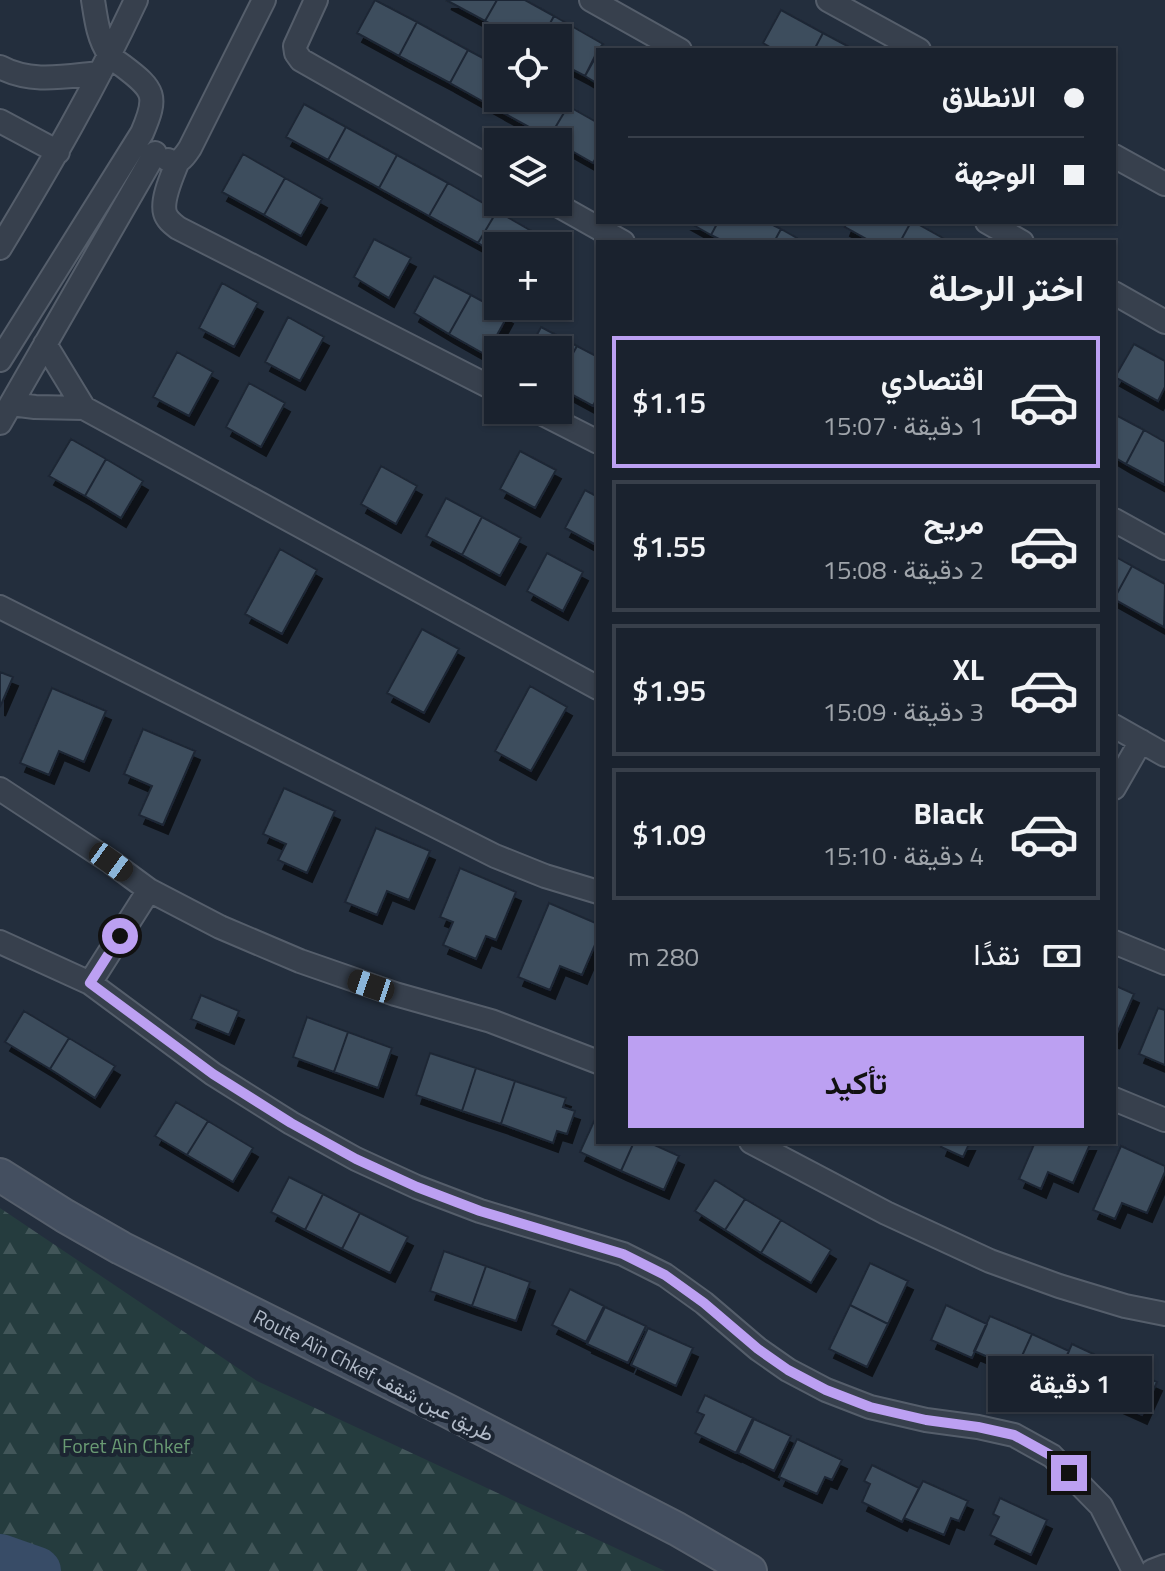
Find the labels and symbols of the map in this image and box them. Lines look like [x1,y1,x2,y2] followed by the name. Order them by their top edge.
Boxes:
[85,838,137,886] car
[102,918,138,954] route start
[344,967,398,1005] car
[248,1301,500,1449] street label: Route Aïn Chkef طريق عين شقف
[987,1357,1151,1413] callout: 1 دقيقة
[62,1430,190,1461] park label: Foret Ain Chkef
[1051,1455,1087,1491] route end

